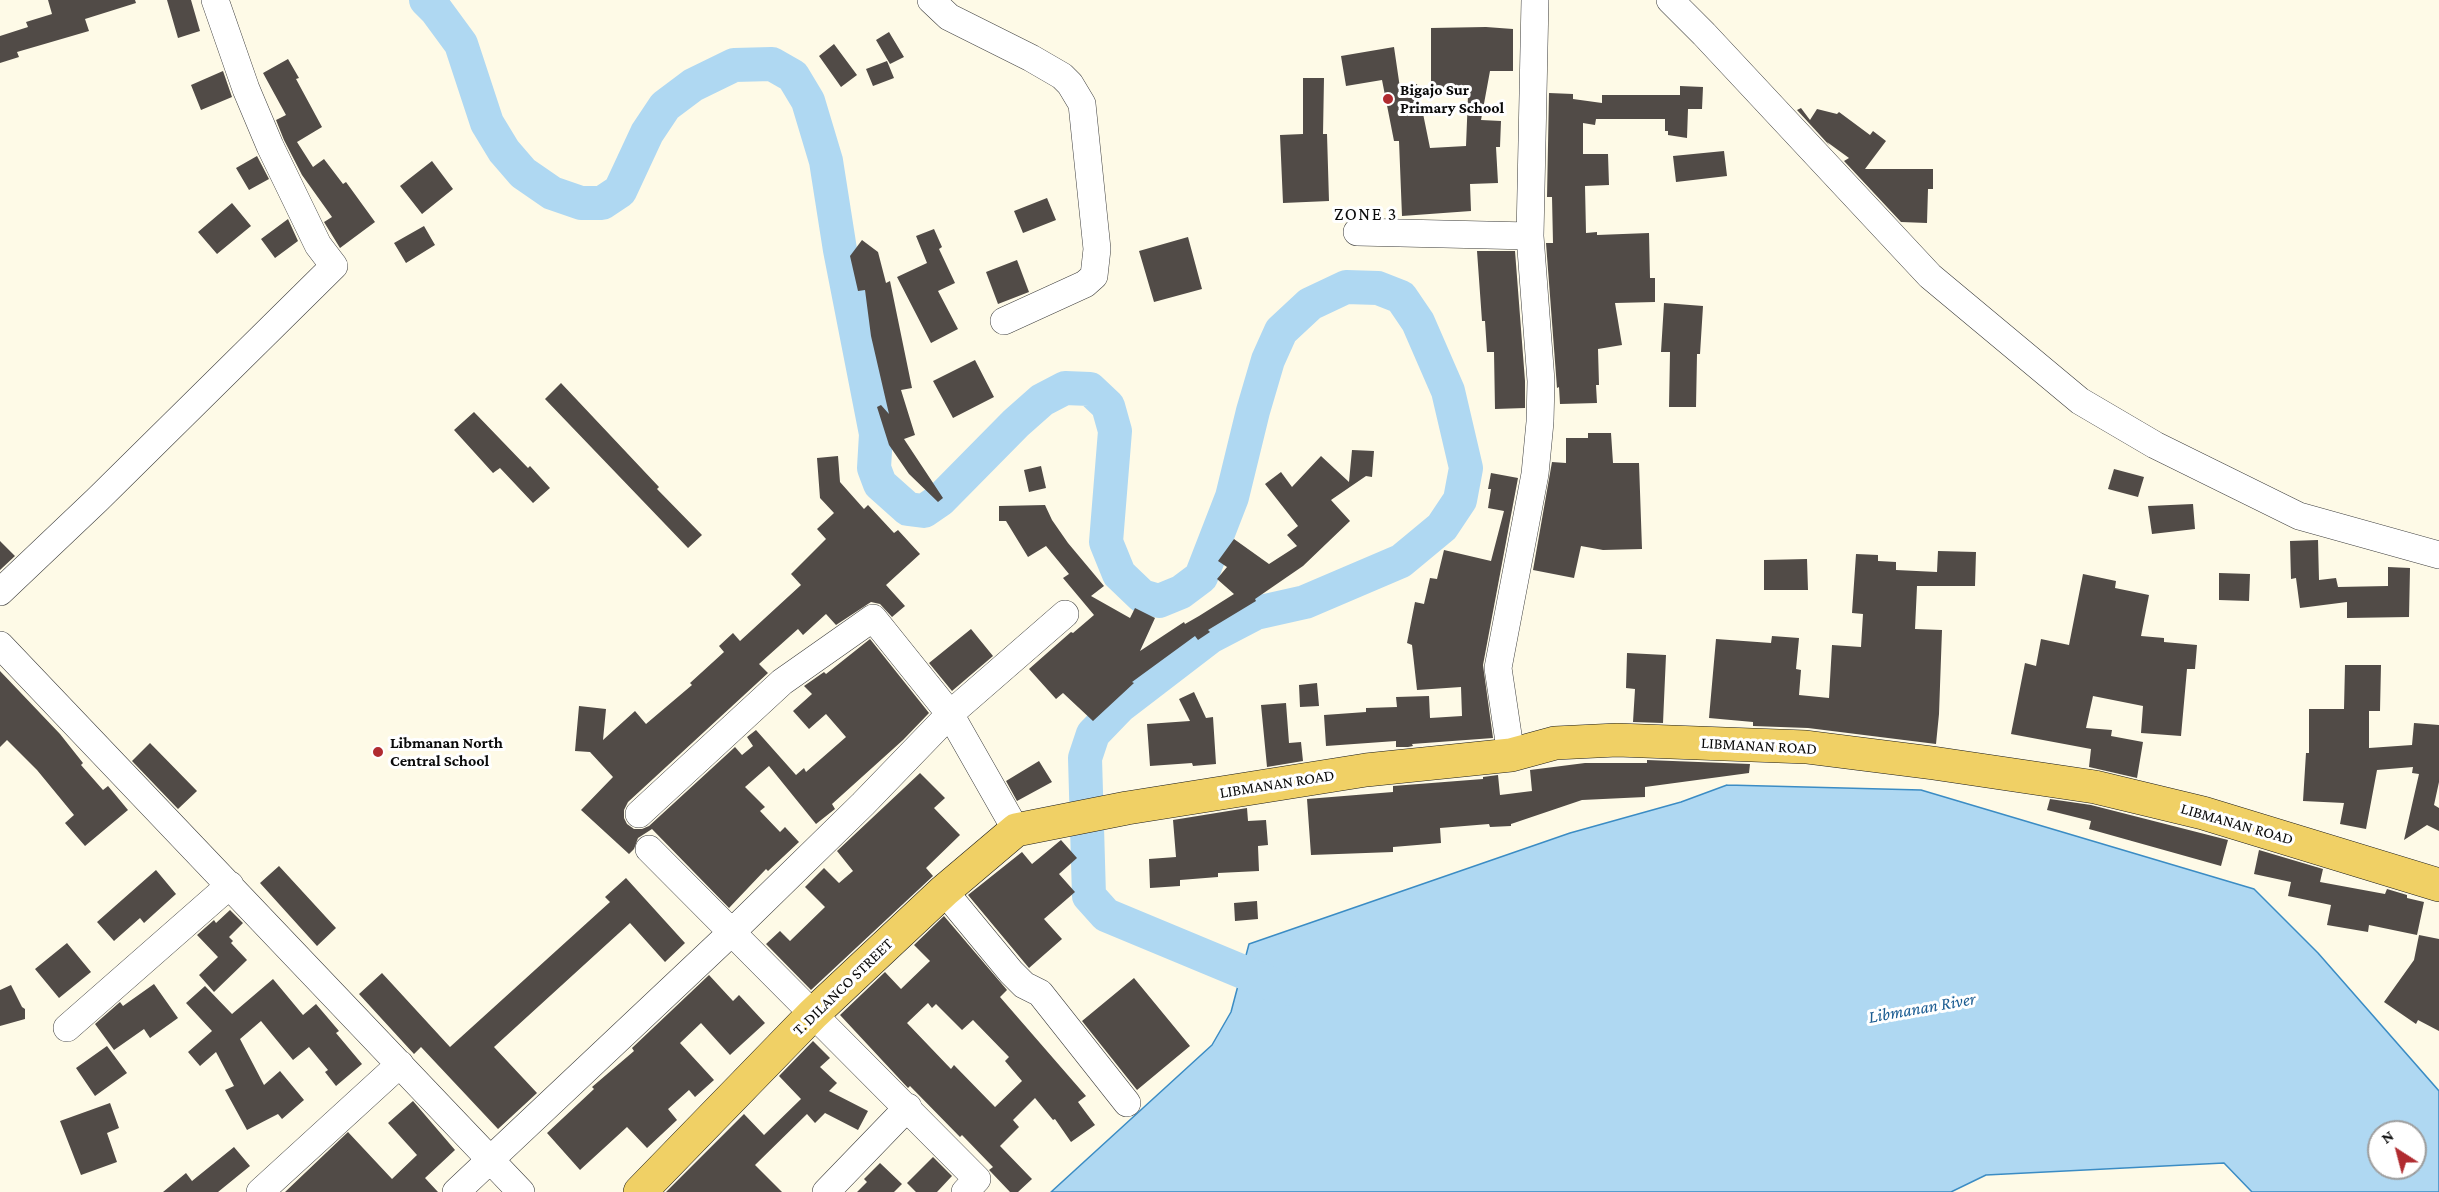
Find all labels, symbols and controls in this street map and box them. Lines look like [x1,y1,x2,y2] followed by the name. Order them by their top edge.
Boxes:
[1400,80,1504,118] place label: Bigajo Sur Primary School
[1381,92,1395,106] marker: Bigajo Sur Primary School
[1334,203,1398,225] district label: ZONE 3
[390,733,503,771] place label: Libmanan North Central School
[1701,733,1817,759] street label: LIBMANAN ROAD
[371,745,385,759] marker: Libmanan North Central School
[1218,765,1336,803] street label: LIBMANAN ROAD
[2179,799,2295,849] street label: LIBMANAN ROAD
[789,934,897,1040] street label: T. DILANCO STREET
[1867,988,1977,1028] water label: Libmanan River
[2367,1120,2427,1180] north arrow
[2378,1127,2397,1147] text: N

